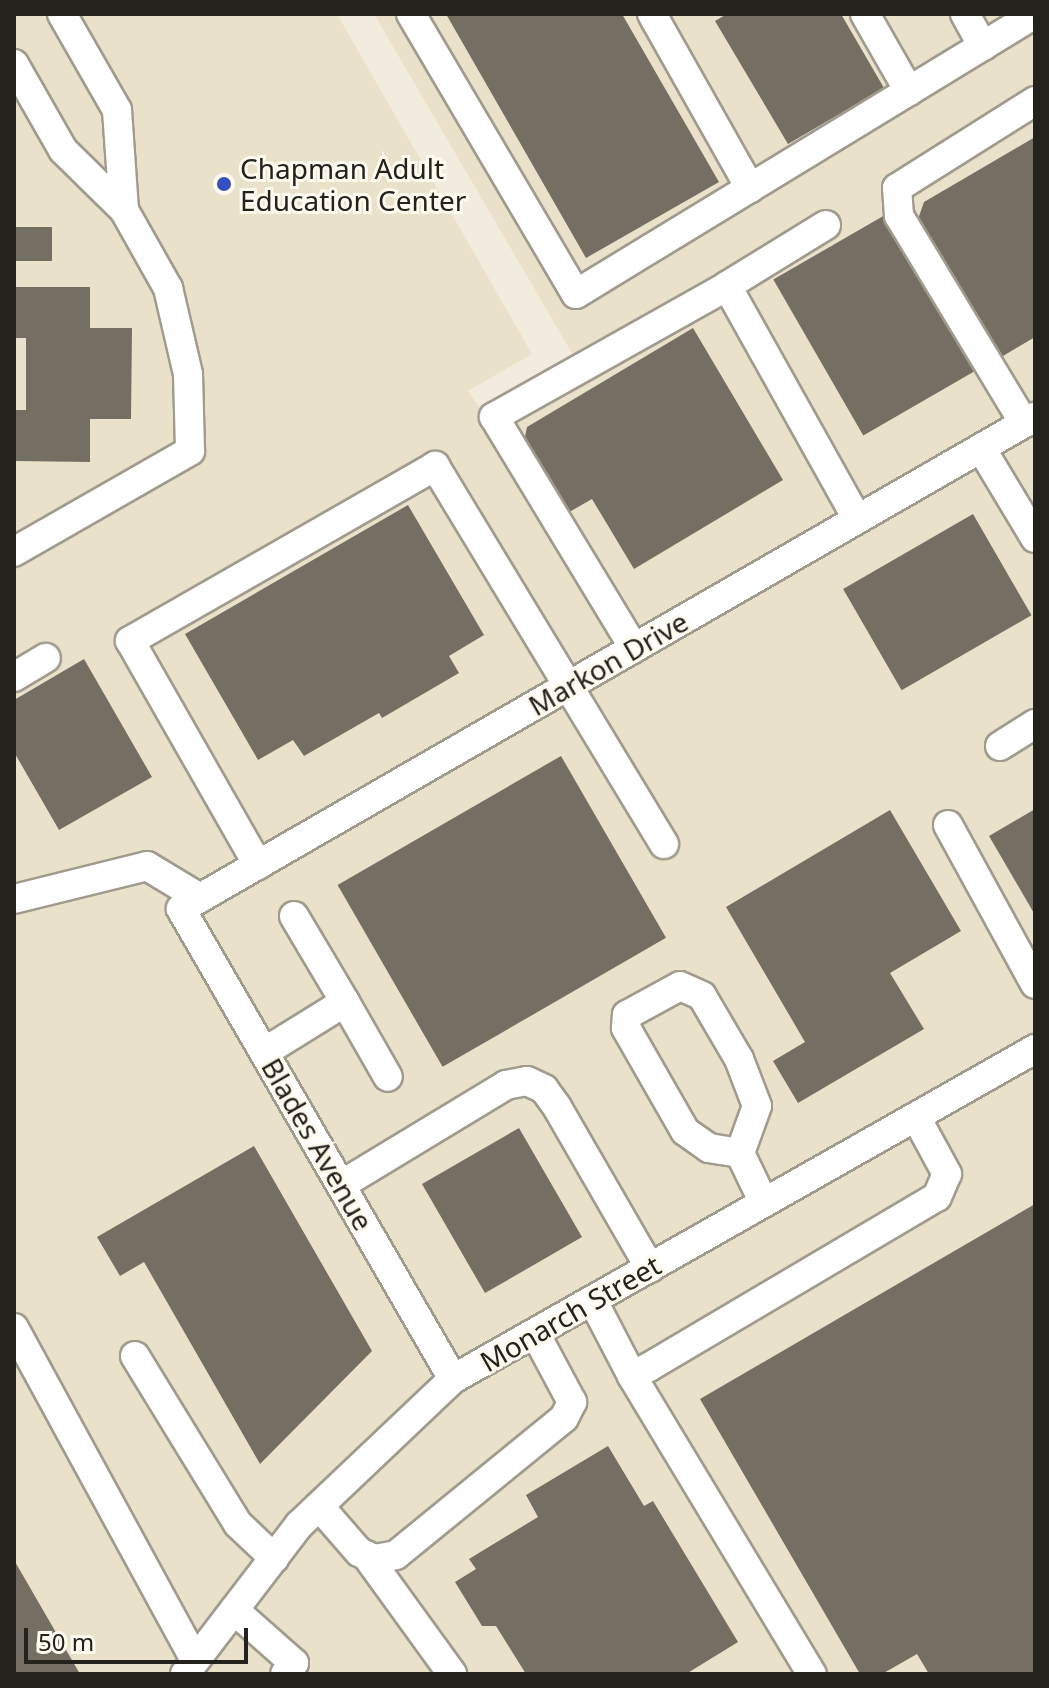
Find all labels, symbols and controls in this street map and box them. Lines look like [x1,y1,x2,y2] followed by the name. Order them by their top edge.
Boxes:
[240,151,466,217] place label: Chapman Adult Education Center
[215,175,233,193] marker: Chapman Adult Education Center
[522,604,694,722] street label: Markon Drive
[255,1052,381,1236] street label: Blades Avenue
[474,1248,666,1378] street label: Monarch Street
[28,1612,252,1662] scale bar
[38,1625,94,1658] text: 50 m

